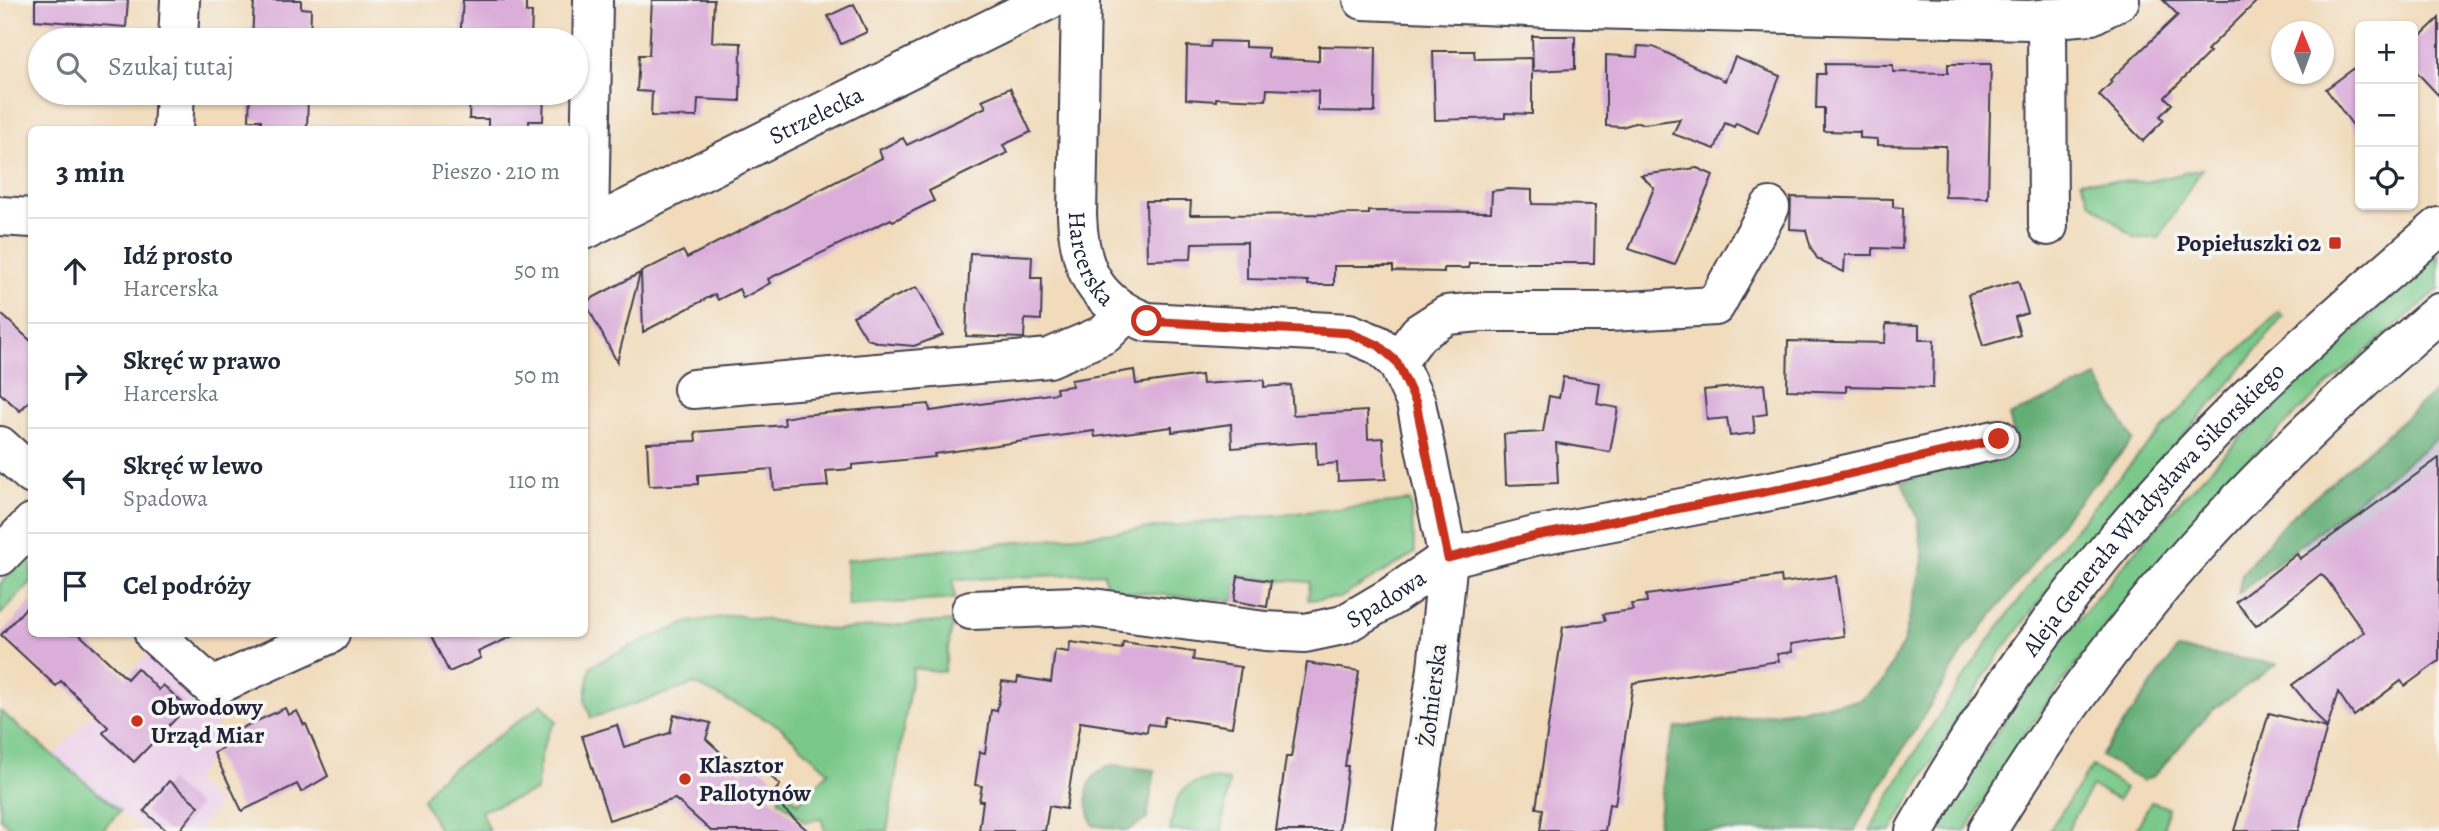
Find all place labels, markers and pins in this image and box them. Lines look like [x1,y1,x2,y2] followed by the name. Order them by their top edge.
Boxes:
[2176,227,2321,259] place label: Popiełuszki 02
[2327,235,2343,251] marker: Popiełuszki 02
[151,691,264,751] place label: Obwodowy Urząd Miar
[129,713,145,729] marker: Obwodowy Urząd Miar
[699,749,811,809] place label: Klasztor Pallotynów
[677,771,693,787] marker: Klasztor Pallotynów

